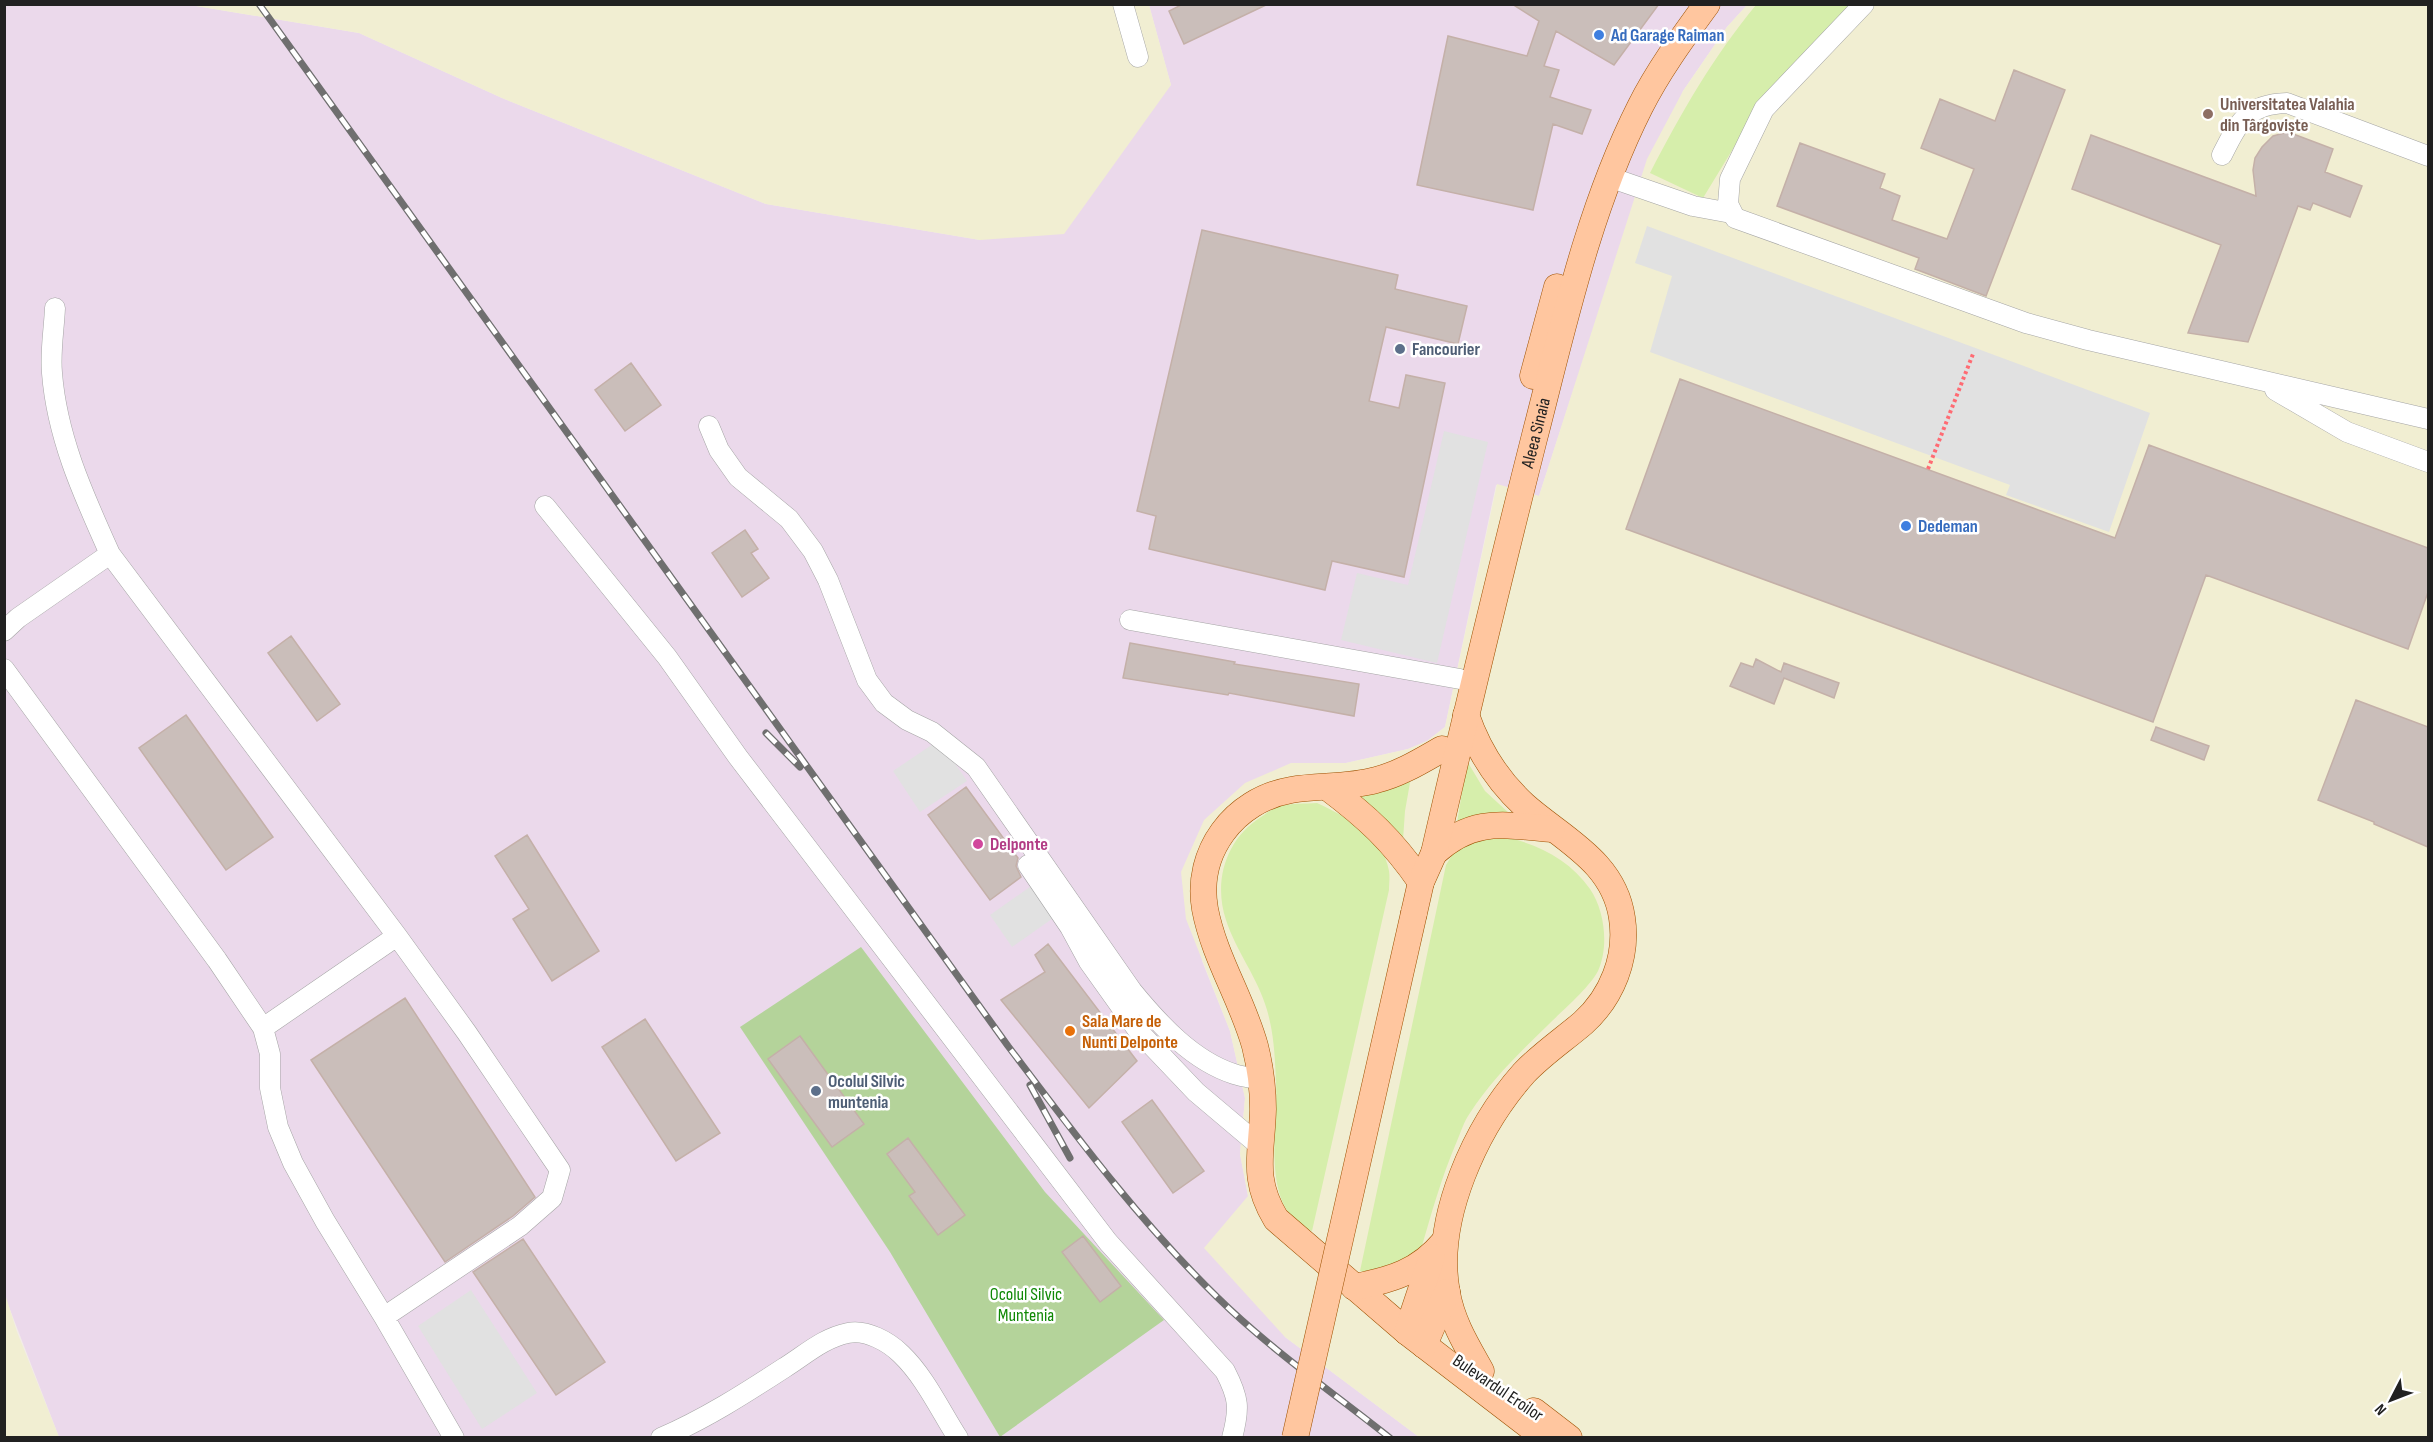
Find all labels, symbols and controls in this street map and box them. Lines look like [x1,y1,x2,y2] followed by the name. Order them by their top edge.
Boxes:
[1610,25,1724,46] place label: Ad Garage Raiman
[1592,28,1606,42] marker: Ad Garage Raiman
[2220,94,2355,136] place label: Universitatea Valahia din Târgoviște
[2201,107,2215,121] marker: Universitatea Valahia din Târgoviște
[1412,339,1480,360] place label: Fancourier
[1393,342,1407,356] marker: Fancourier
[1516,395,1555,471] street label: Aleea Sinaia
[1918,516,1978,537] place label: Dedeman
[1899,519,1913,533] marker: Dedeman
[990,834,1048,855] place label: Delponte
[971,837,985,851] marker: Delponte
[1082,1011,1178,1053] place label: Sala Mare de Nunti Delponte
[1063,1024,1077,1038] marker: Sala Mare de Nunti Delponte
[828,1071,905,1113] place label: Ocolul Silvic muntenia
[809,1084,823,1098] marker: Ocolul Silvic muntenia
[990,1284,1062,1326] park label: Ocolul Silvic Muntenia
[1449,1350,1547,1426] street label: Bulevardul Eroilor
[2361,1370,2421,1430] north arrow
[2371,1400,2391,1419] text: N

